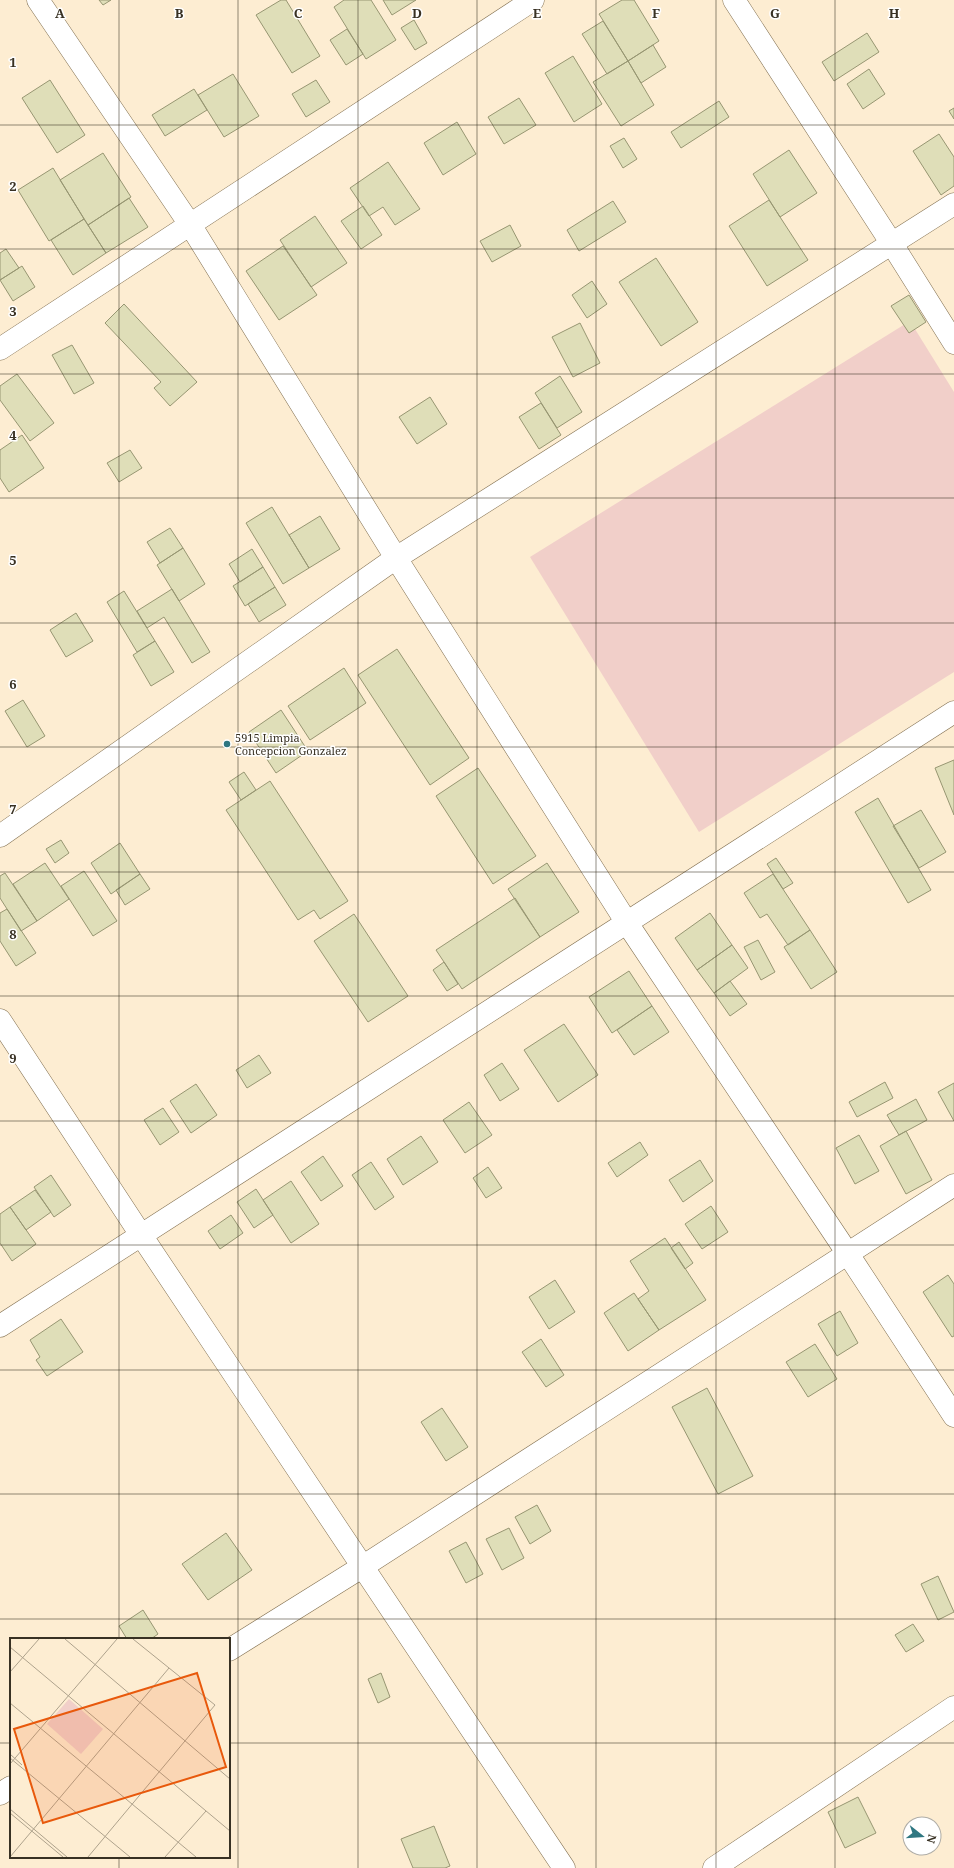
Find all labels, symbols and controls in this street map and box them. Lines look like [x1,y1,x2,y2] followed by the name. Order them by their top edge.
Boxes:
[55,4,65,22] text: A
[175,4,184,22] text: B
[294,4,303,22] text: C
[412,4,422,22] text: D
[533,4,542,22] text: E
[652,4,660,22] text: F
[770,4,780,22] text: G
[889,4,900,22] text: H
[9,53,17,71] text: 1
[9,177,17,195] text: 2
[9,302,17,320] text: 3
[9,426,17,444] text: 4
[9,551,17,569] text: 5
[9,675,17,693] text: 6
[235,730,347,758] place label: 5915 Limpia Concepcion Gonzalez
[222,739,232,749] marker: 5915 Limpia Concepcion Gonzalez
[9,800,17,818] text: 7
[9,925,17,943] text: 8
[9,1049,17,1067] text: 9
[10,1638,230,1858] inset map
[902,1816,942,1856] north arrow
[924,1833,940,1846] text: N

